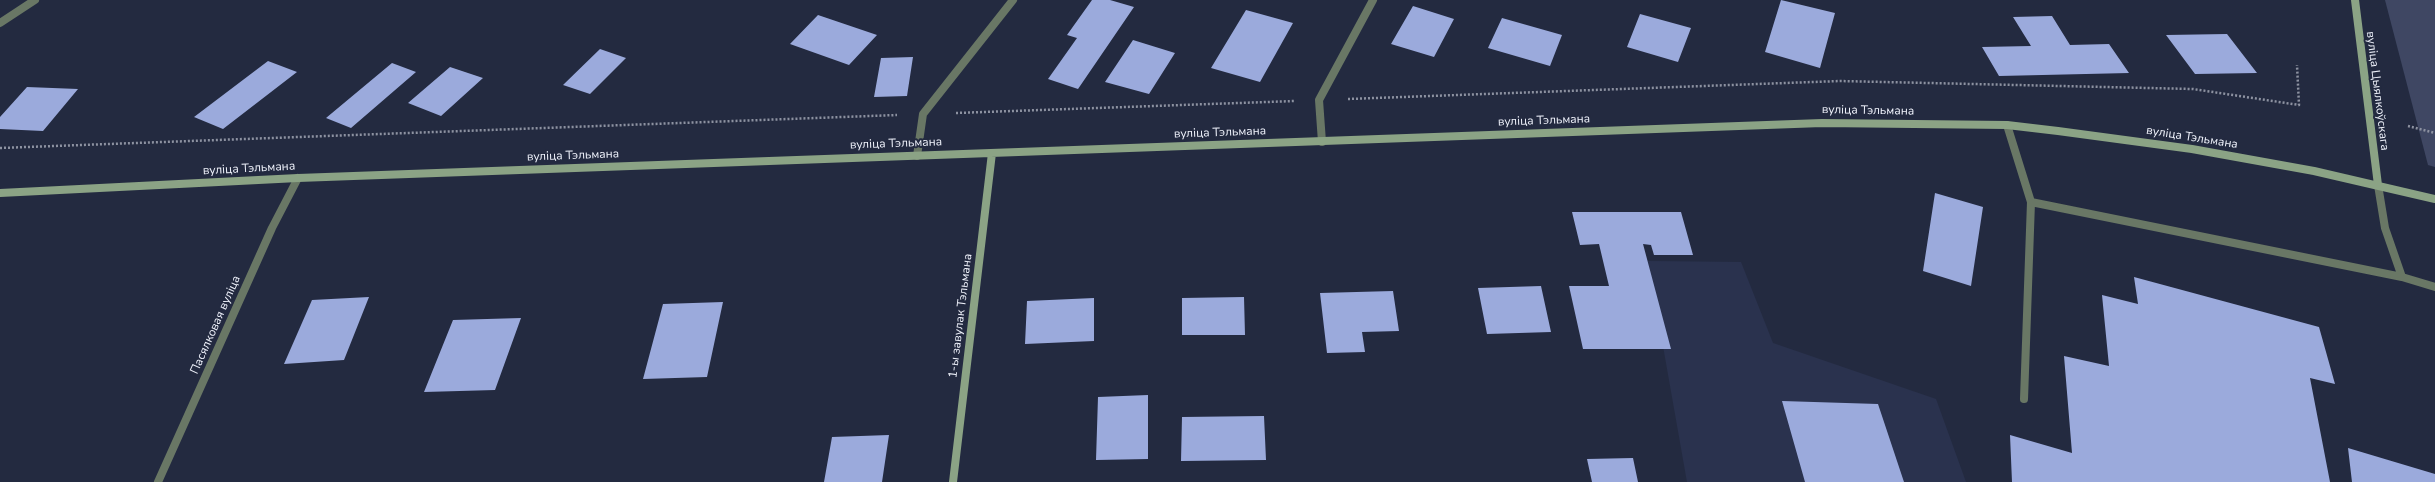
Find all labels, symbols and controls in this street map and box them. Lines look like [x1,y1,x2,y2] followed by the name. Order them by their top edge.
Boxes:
[2363,31,2391,151] street label: вуліца Цыялкоўскага
[1822,103,1914,119] street label: вуліца Тэльмана
[1498,112,1590,130] street label: вуліца Тэльмана
[1174,124,1266,142] street label: вуліца Тэльмана
[2145,124,2239,152] street label: вуліца Тэльмана
[850,135,942,153] street label: вуліца Тэльмана
[527,147,619,165] street label: вуліца Тэльмана
[202,159,296,179] street label: вуліца Тэльмана
[946,253,976,379] street label: 1-ы завулак Тэльмана
[188,274,244,376] street label: Пасялковая вуліца

